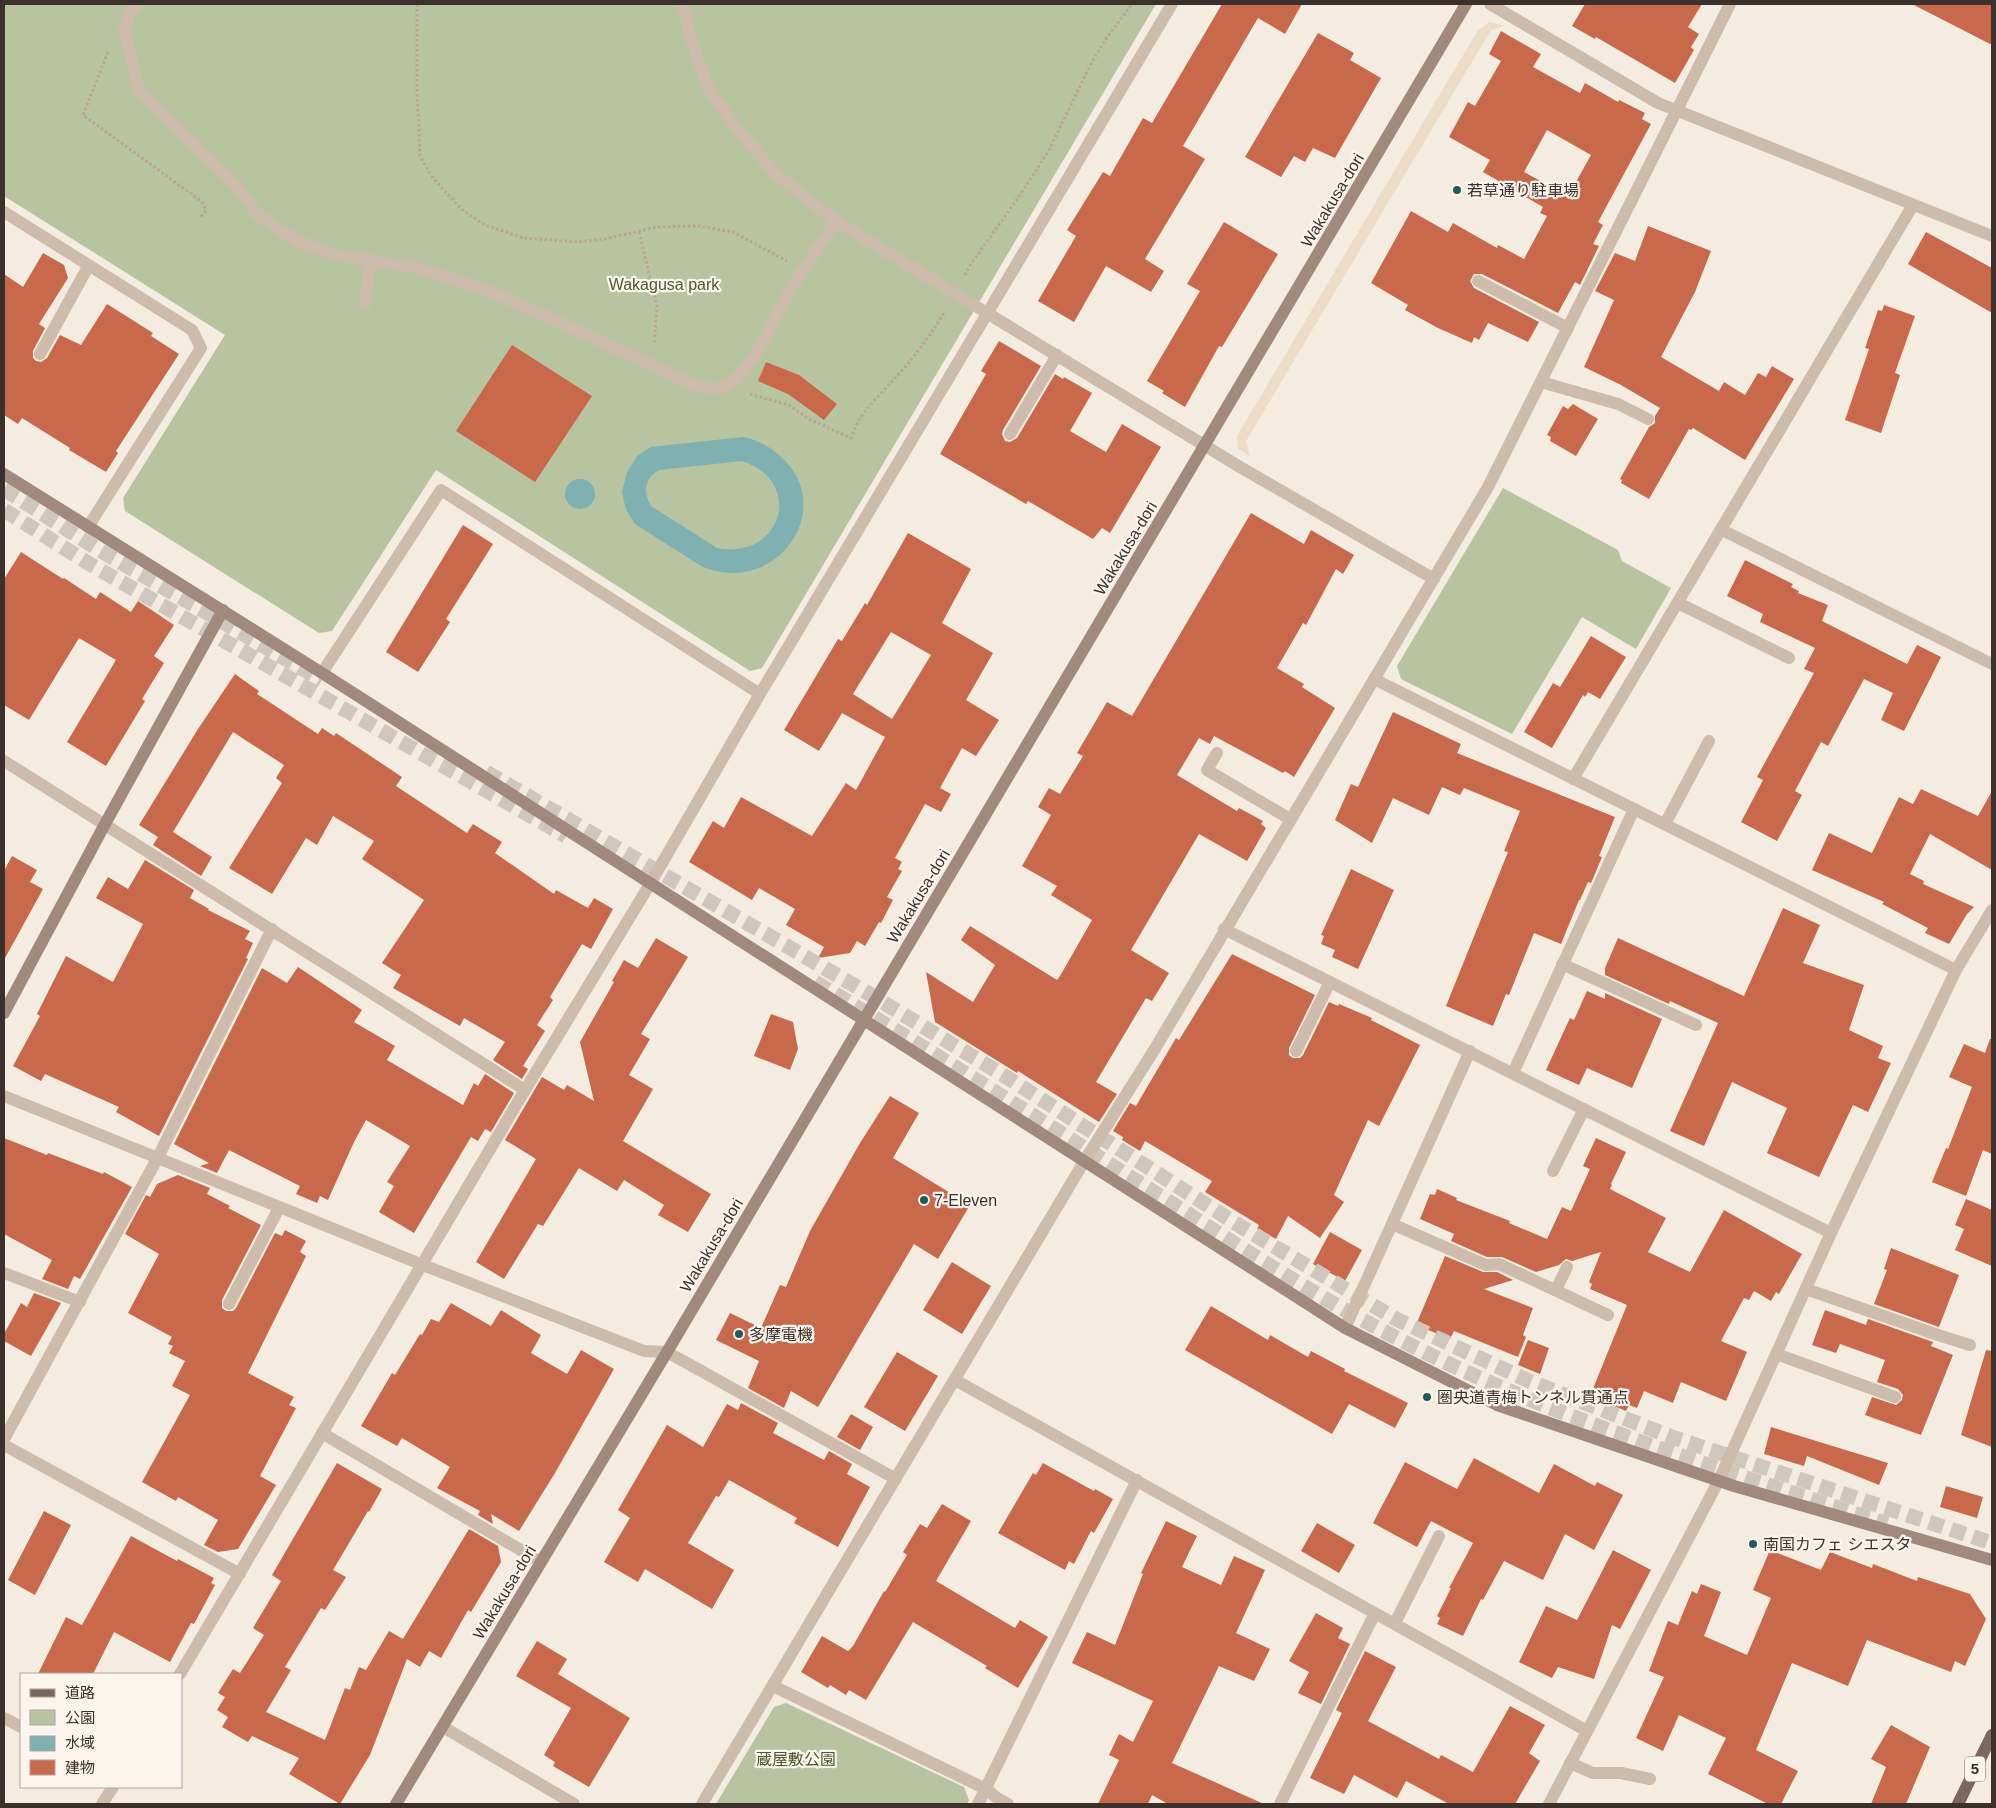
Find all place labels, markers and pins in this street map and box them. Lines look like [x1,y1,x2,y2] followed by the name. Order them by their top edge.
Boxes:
[1467,182,1579,199] place label: 若草通り駐車場
[1451,184,1463,196] marker: 若草通り駐車場
[934,1192,997,1209] place label: 7-Eleven
[918,1194,930,1206] marker: 7-Eleven
[749,1326,813,1343] place label: 多摩電機
[733,1328,745,1340] marker: 多摩電機
[1437,1389,1629,1406] place label: 圏央道青梅トンネル貫通点
[1421,1391,1433,1403] marker: 圏央道青梅トンネル貫通点
[1763,1536,1911,1553] place label: 南国カフェ シエスタ
[1747,1538,1759,1550] marker: 南国カフェ シエスタ

